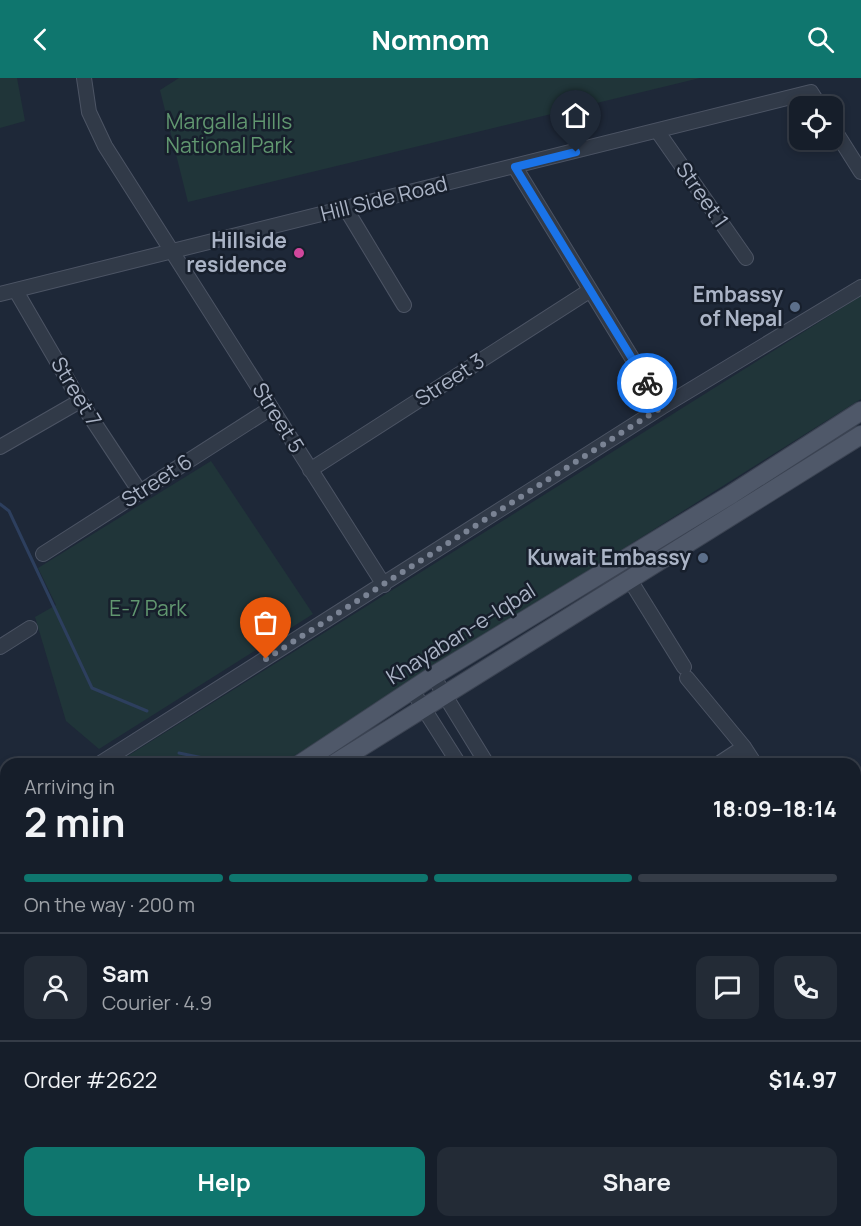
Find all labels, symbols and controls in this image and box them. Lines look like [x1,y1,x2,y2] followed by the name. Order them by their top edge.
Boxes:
[372,21,489,58] text: Nomnom
[24,23,57,56] icon: back
[804,23,837,56] icon: search
[550,90,601,152] pin
[789,96,843,150] map controls
[789,96,843,150] button: locate
[559,99,592,132] icon: home
[166,107,293,159] park label: Margalla Hills National Park
[670,156,736,233] street label: Street 1
[317,169,450,227] street label: Hill Side Road
[186,226,287,278] place label: Hillside residence
[292,246,306,260] marker: Hillside residence
[693,280,783,332] place label: Embassy of Nepal
[788,300,802,314] marker: Embassy of Nepal
[409,346,490,412] street label: Street 3
[45,352,109,431] street label: Street 7
[617,353,677,413] courier
[631,367,664,400] icon: bike
[246,377,311,458] street label: Street 5
[116,447,197,513] street label: Street 6
[527,543,691,571] place label: Kuwait Embassy
[696,551,710,565] marker: Kuwait Embassy
[380,576,540,690] street label: Khayaban-e-Iqbal
[109,594,187,622] park label: E-7 Park
[240,597,291,659] pin
[249,606,282,639] icon: bag
[24,773,115,800] text: Arriving in
[713,794,837,824] text: 18:09–18:14
[24,795,125,849] text: 2 min
[24,891,195,918] text: On the way · 200 m
[24,956,87,1019] button: person
[696,956,759,1019] button: chat
[774,956,837,1019] button: phone
[102,959,149,989] text: Sam
[102,989,212,1016] text: Courier · 4.9
[24,1065,157,1095] text: Order #2622
[769,1065,837,1095] text: $14.97
[24,1147,425,1216] button: Help
[437,1147,837,1216] button: Share

